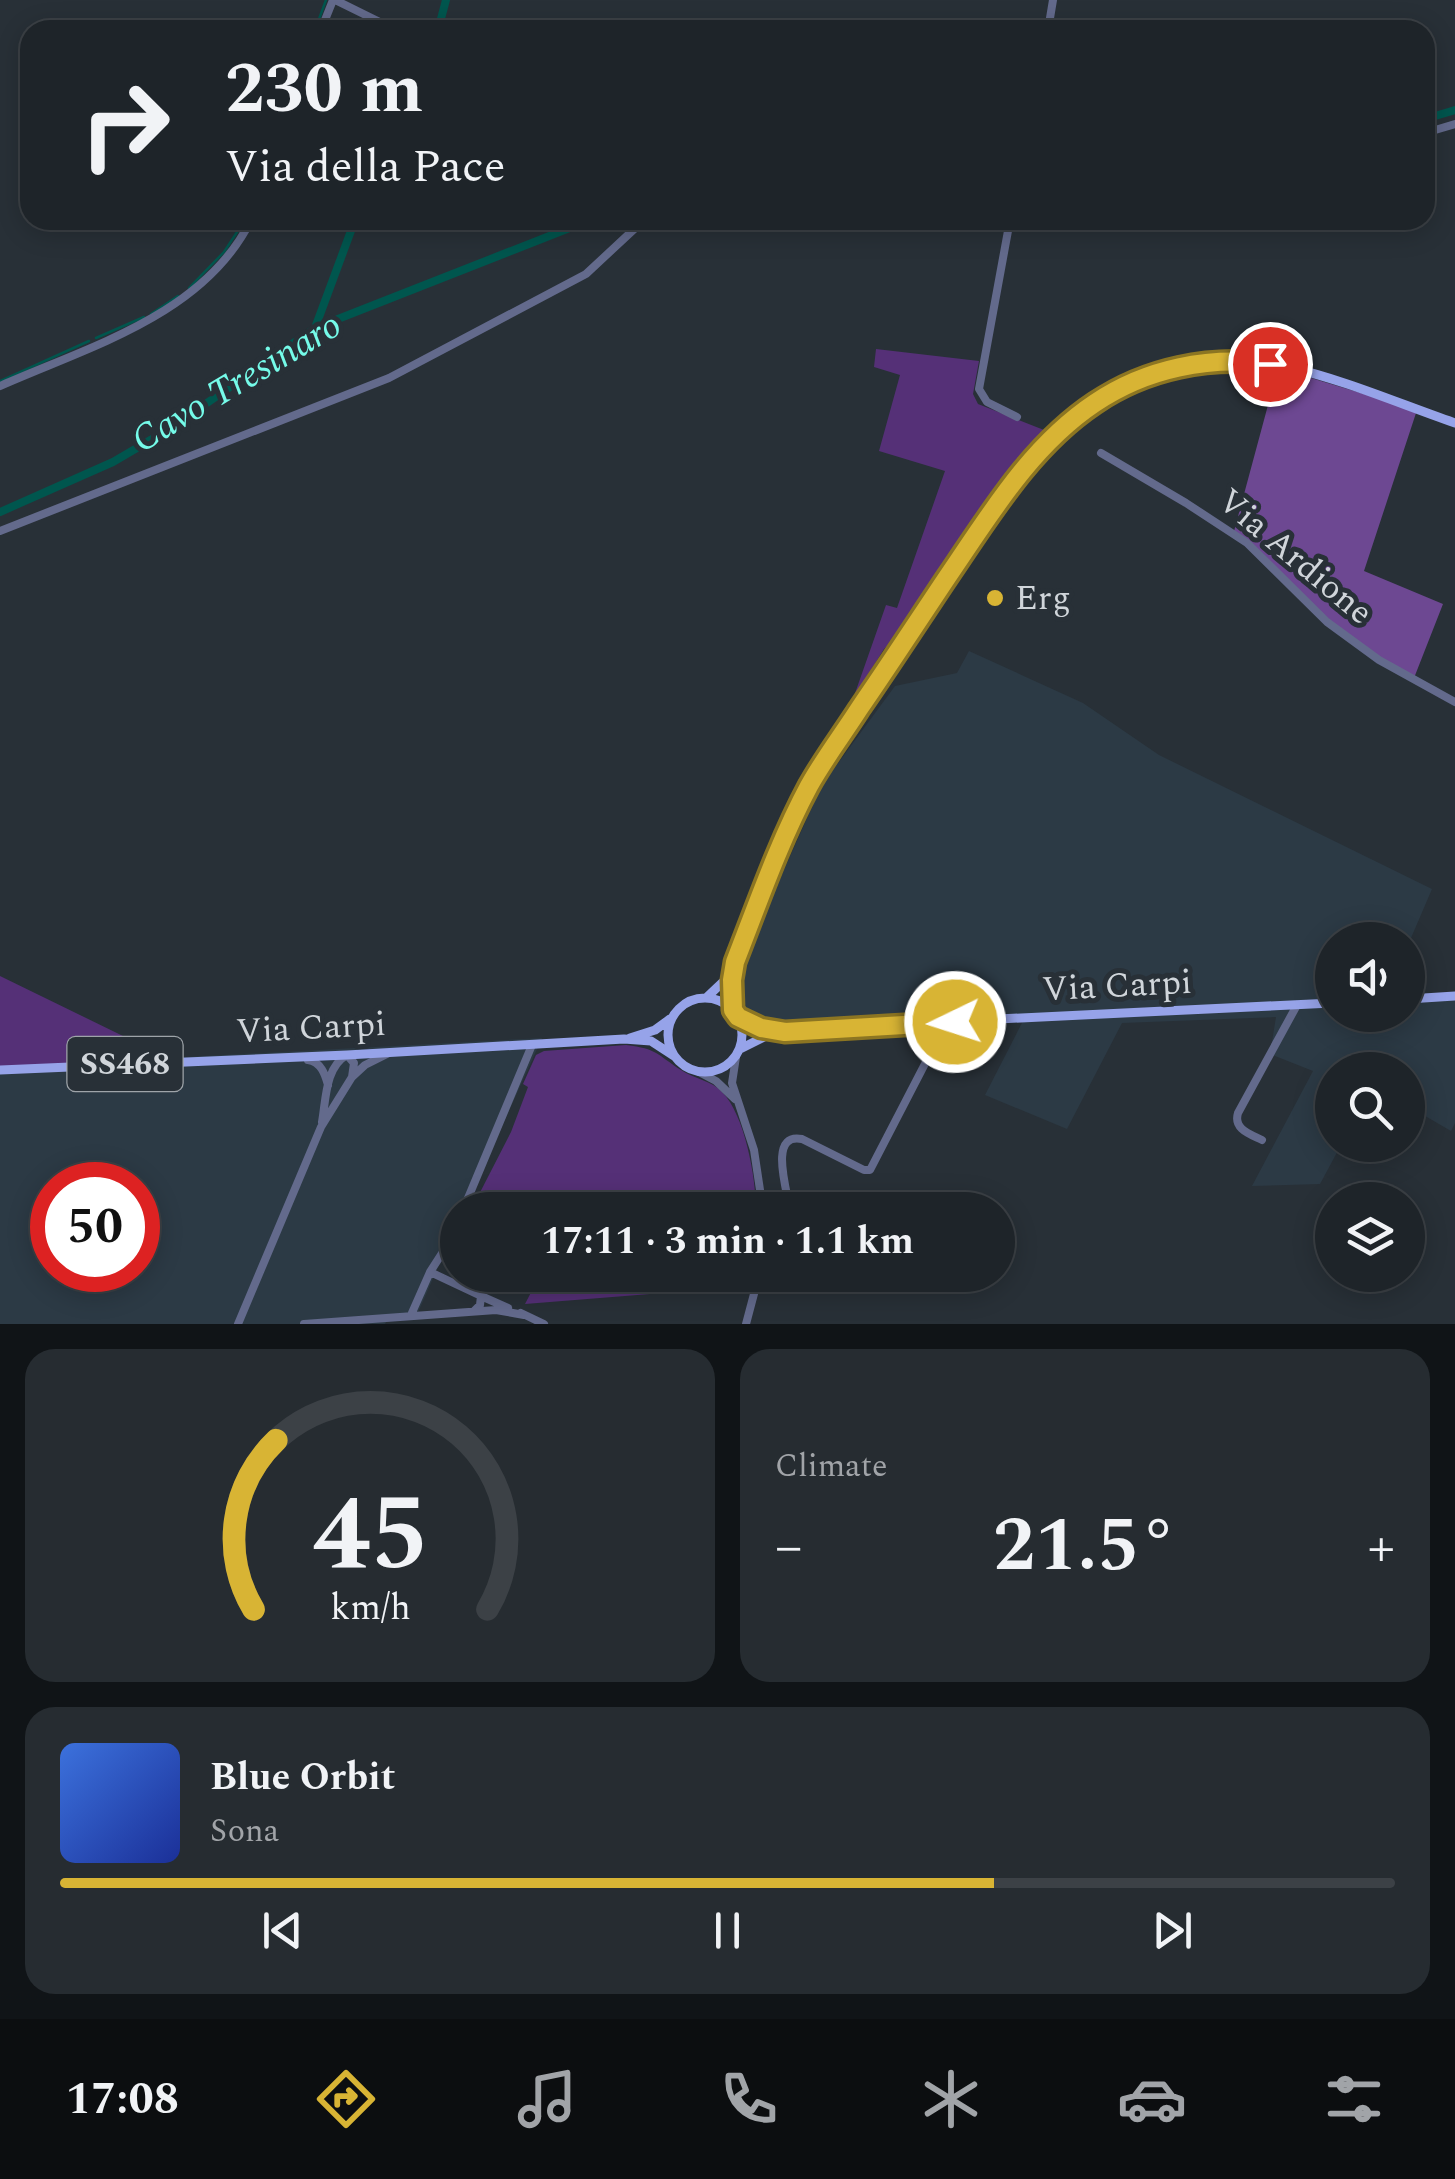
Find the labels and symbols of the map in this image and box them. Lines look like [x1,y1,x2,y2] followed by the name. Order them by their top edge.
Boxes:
[121,297,353,469] water label: Cavo Tresinaro
[1228,322,1313,407] pin
[1205,476,1385,638] street label: Via Ardione
[1015,572,1071,625] place label: Erg
[984,587,1006,609] marker: Erg
[1041,956,1193,1016] street label: Via Carpi
[903,970,1007,1074] position arrow
[235,998,387,1058] street label: Via Carpi
[68,1037,182,1091] road number: SS468
[30,1162,160,1292] speed limit sign: 50

